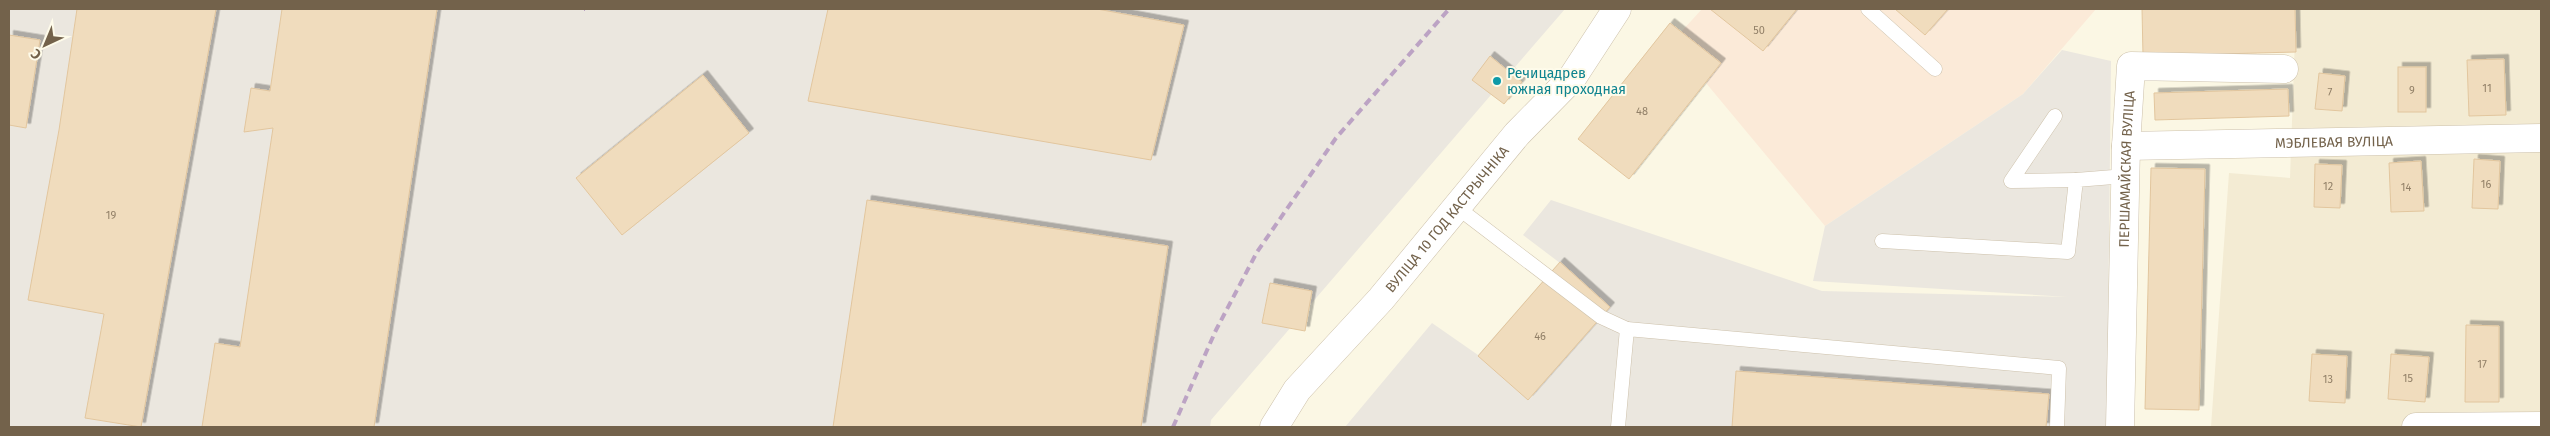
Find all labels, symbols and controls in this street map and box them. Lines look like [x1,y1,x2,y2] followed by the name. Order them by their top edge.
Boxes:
[20,20,70,70] north arrow
[1753,24,1765,37] house number: 50
[28,45,45,63] text: С
[1507,65,1626,98] place label: Речицадрев южная проходная
[1491,75,1503,87] marker: Речицадрев южная проходная
[2482,82,2492,95] house number: 11
[2409,84,2415,97] house number: 9
[2328,86,2333,99] house number: 7
[2115,90,2138,248] street label: ПЕРШАМАЙСКАЯ ВУЛІЦА
[1636,105,1648,118] house number: 48
[2275,132,2393,152] street label: МЭБЛЕВАЯ ВУЛІЦА
[1382,142,1512,296] street label: ВУЛІЦА 10 ГОД КАСТРЫЧНІКА
[2481,178,2491,191] house number: 16
[2323,180,2333,193] house number: 12
[2401,181,2411,194] house number: 14
[106,209,116,222] house number: 19
[1534,330,1546,343] house number: 46
[2477,358,2487,371] house number: 17
[2403,372,2414,385] house number: 15
[2323,373,2333,386] house number: 13

